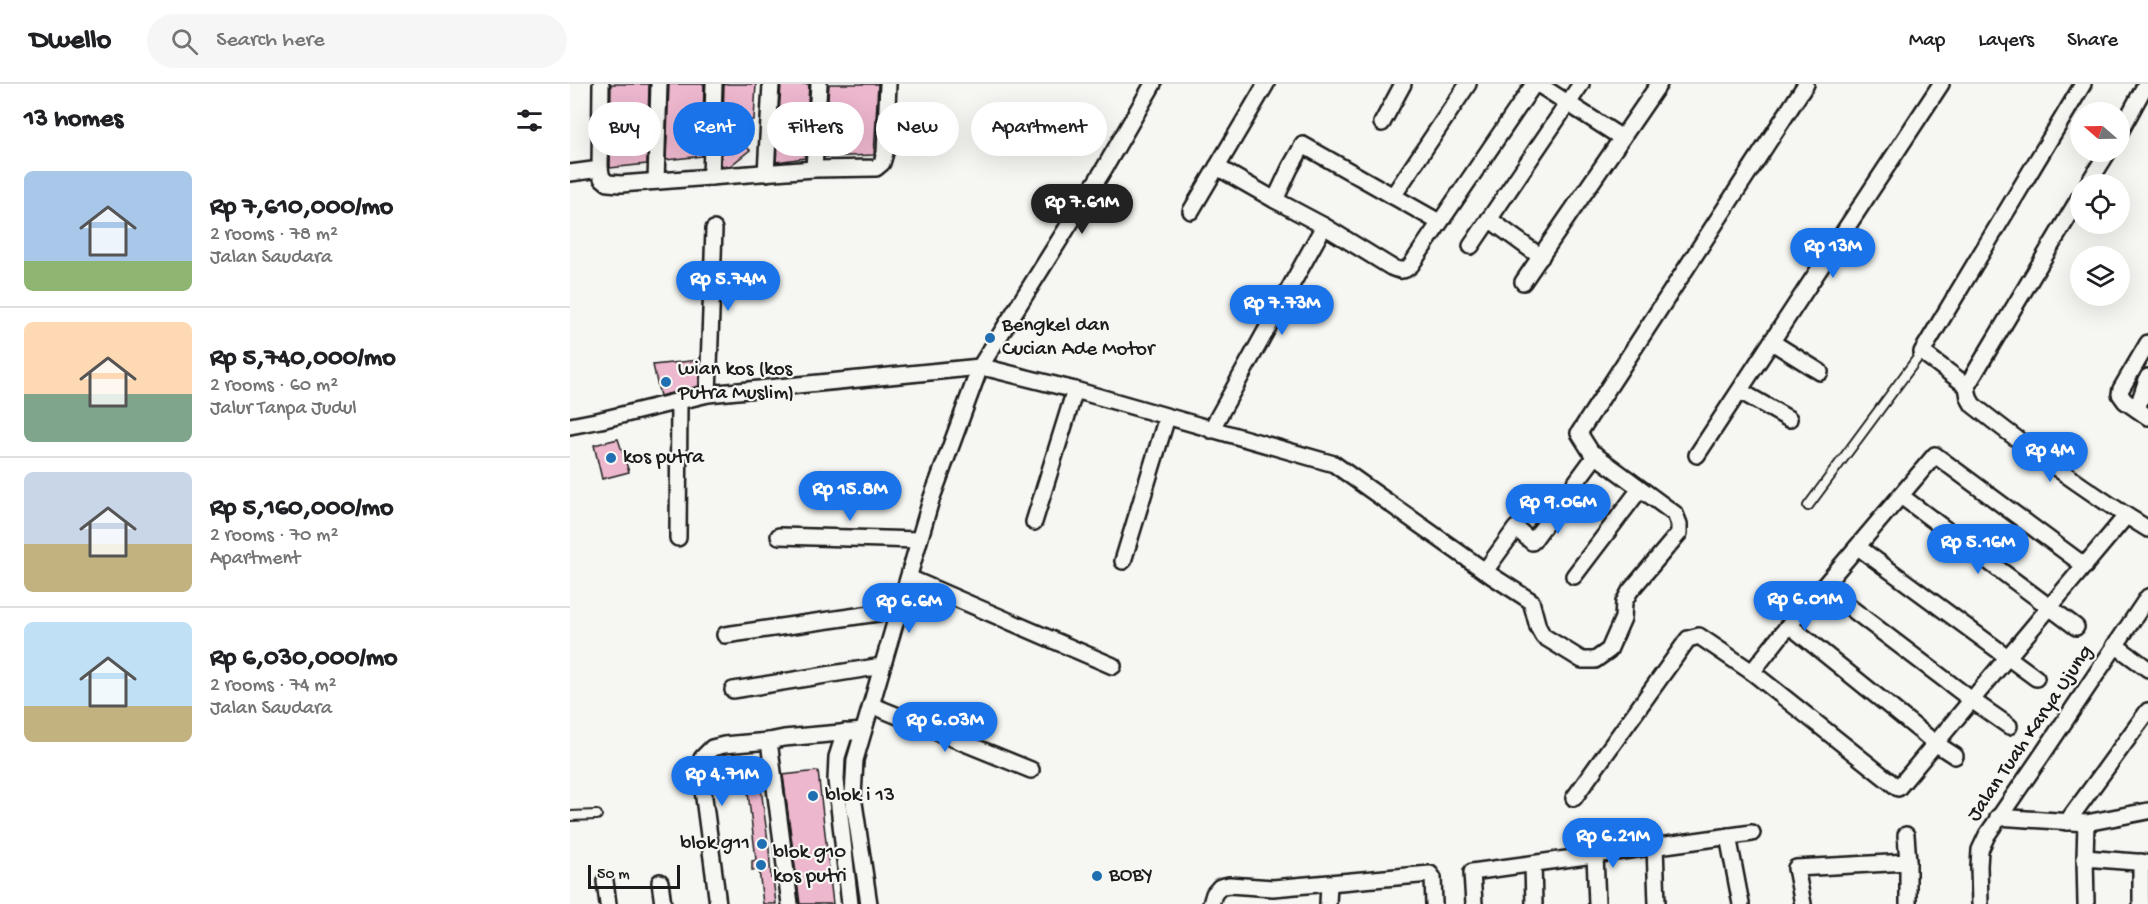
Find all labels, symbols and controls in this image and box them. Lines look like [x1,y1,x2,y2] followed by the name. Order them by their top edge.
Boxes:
[147,14,567,68] search box
[30,25,111,58] text: Dwello
[168,25,201,58] icon: search
[216,28,325,54] text: Search here
[1909,29,1945,54] text: Map
[1978,29,2034,54] text: Layers
[2067,29,2118,54] text: Share
[588,102,661,156] chip: Buy
[673,102,755,156] chip: Rent
[767,102,864,156] chip: Filters
[876,102,959,156] chip: New
[971,102,1107,156] chip: Apartment
[2070,102,2130,162] north arrow
[2070,102,2130,306] map controls
[513,104,546,137] icon: filters
[24,105,123,136] text: 13 homes
[2070,174,2130,234] button: locate
[1020,184,1144,235] pin: Rp 7.61M
[1045,192,1119,215] text: Rp 7.61M
[210,193,393,224] text: Rp 7,610,000/mo
[72,195,144,267] icon: home
[210,224,338,247] text: 2 rooms · 78 m²
[1784,228,1882,279] pin: Rp 13M
[1804,236,1862,259] text: Rp 13M
[2070,246,2130,306] button: layers
[210,247,332,270] text: Jalan Saudara
[666,261,790,312] pin: Rp 5.74M
[690,269,766,292] text: Rp 5.74M
[1220,285,1344,336] pin: Rp 7.73M
[1244,293,1320,316] text: Rp 7.73M
[1001,314,1156,363] place label: Bengkel dan Cucian Ade Motor
[983,331,997,345] marker: Bengkel dan Cucian Ade Motor
[210,344,396,375] text: Rp 5,740,000/mo
[72,346,144,418] icon: home
[677,358,794,407] place label: wian kos (kos Putra Muslim)
[210,375,338,398] text: 2 rooms · 60 m²
[659,375,673,389] marker: wian kos (kos Putra Muslim)
[210,398,357,421] text: Jalur Tanpa Judul
[2008,432,2092,483] pin: Rp 4M
[2026,440,2074,463] text: Rp 4M
[623,446,705,471] place label: kos putra
[604,451,618,465] marker: kos putra
[788,471,912,522] pin: Rp 15.8M
[813,479,887,502] text: Rp 15.8M
[1496,484,1620,535] pin: Rp 9.06M
[1520,492,1596,515] text: Rp 9.06M
[210,494,394,525] text: Rp 5,160,000/mo
[72,496,144,568] icon: home
[1916,524,2040,575] pin: Rp 5.16M
[210,525,338,548] text: 2 rooms · 70 m²
[1941,532,2015,555] text: Rp 5.16M
[210,548,300,571] text: Apartment
[1743,581,1867,632] pin: Rp 6.01M
[854,583,964,634] pin: Rp 6.6M
[1768,589,1842,612] text: Rp 6.01M
[876,591,942,614] text: Rp 6.6M
[1963,641,2099,827] street label: Jalan Tuah Karya Ujung
[210,644,398,675] text: Rp 6,030,000/mo
[72,646,144,718] icon: home
[210,675,336,698] text: 2 rooms · 74 m²
[210,698,332,721] text: Jalan Saudara
[883,702,1007,753] pin: Rp 6.03M
[906,710,984,733] text: Rp 6.03M
[660,756,784,807] pin: Rp 4.71M
[685,764,759,787] text: Rp 4.71M
[825,784,895,809] place label: blok i 13
[806,789,820,803] marker: blok i 13
[1551,818,1675,869] pin: Rp 6.21M
[1576,826,1650,849] text: Rp 6.21M
[680,832,750,857] place label: blok g11
[755,837,769,851] marker: blok g11
[773,841,847,890] place label: blok g10 kos putri
[754,858,768,872] marker: blok g10 kos putri
[588,862,680,890] scale bar
[1108,864,1153,889] place label: BOBY
[597,866,630,885] text: 50 m
[1090,869,1104,883] marker: BOBY

